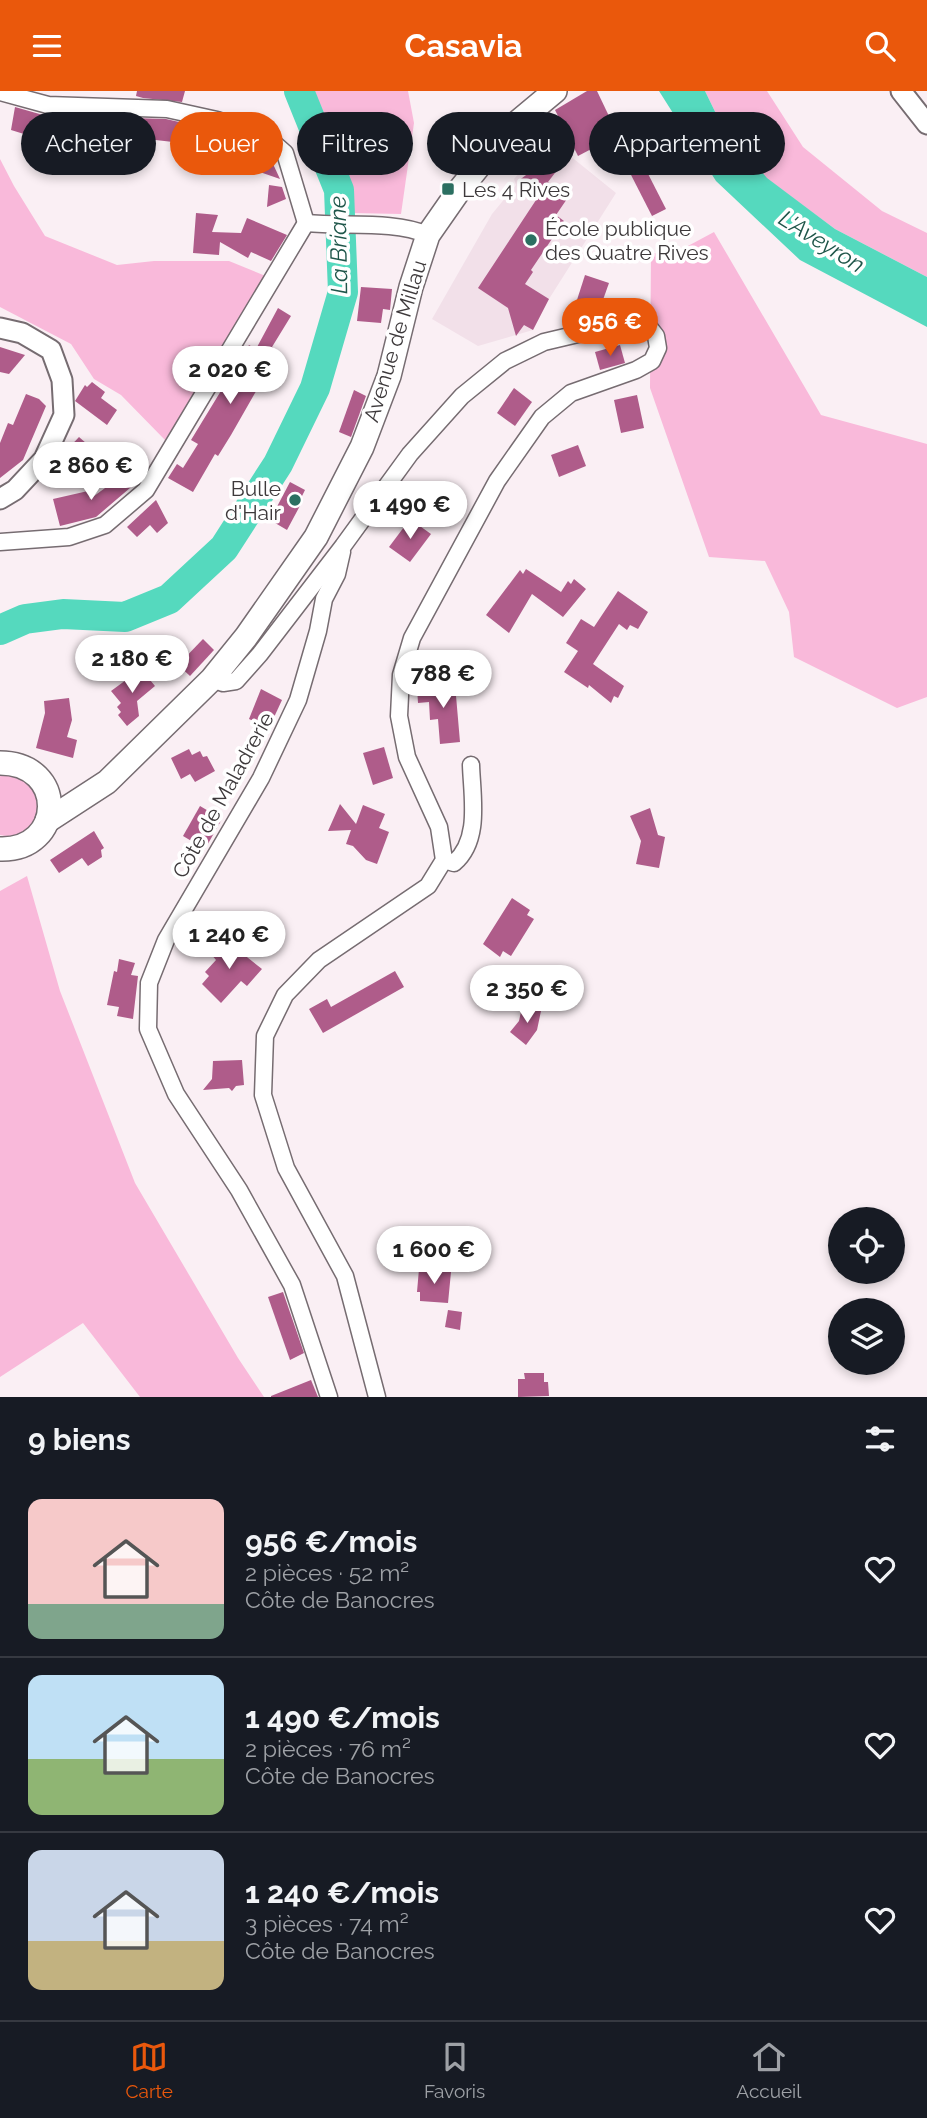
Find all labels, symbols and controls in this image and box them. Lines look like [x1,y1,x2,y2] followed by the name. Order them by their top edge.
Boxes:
[28,27,66,65] icon: menu
[404,27,523,64] text: Casavia
[861,27,899,65] icon: search
[21,112,156,175] chip: Acheter
[170,112,283,175] chip: Louer
[297,112,413,175] chip: Filtres
[427,112,575,175] chip: Nouveau
[589,112,785,175] chip: Appartement
[462,177,570,202] place label: Les 4 Rives
[440,181,456,197] marker: Les 4 Rives
[324,196,352,294] water label: La Briane
[774,204,870,278] water label: L'Aveyron
[545,216,709,265] place label: École publique des Quatre Rives
[523,232,539,248] marker: École publique des Quatre Rives
[358,257,432,425] street label: Avenue de Millau
[561,299,659,358] pin: 956 €
[578,307,642,334] text: 956 €
[165,347,295,406] pin: 2 020 €
[188,355,272,382] text: 2 020 €
[26,443,156,502] pin: 2 860 €
[49,451,133,478] text: 2 860 €
[225,476,282,525] place label: Bulle d'Hair
[345,482,475,541] pin: 1 490 €
[369,490,451,517] text: 1 490 €
[287,492,303,508] marker: Bulle d'Hair
[67,635,197,695] pin: 2 180 €
[91,644,173,671] text: 2 180 €
[394,651,492,710] pin: 788 €
[411,659,475,686] text: 788 €
[167,708,279,882] street label: Côte de Maladrerie
[164,911,294,971] pin: 1 240 €
[189,920,269,947] text: 1 240 €
[462,965,592,1025] pin: 2 350 €
[486,974,568,1001] text: 2 350 €
[828,1207,905,1375] map controls
[828,1207,905,1284] button: locate
[369,1227,499,1286] pin: 1 600 €
[393,1235,475,1262] text: 1 600 €
[828,1298,905,1375] button: layers
[861,1420,899,1458] icon: filters
[28,1422,130,1457] text: 9 biens
[245,1524,417,1559] text: 956 €/mois
[84,1527,168,1611] icon: home
[861,1550,899,1588] icon: heart
[245,1559,409,1586] text: 2 pièces · 52 m²
[245,1586,435,1613] text: Côte de Banocres
[245,1700,440,1735] text: 1 490 €/mois
[84,1703,168,1787] icon: home
[861,1726,899,1764] icon: heart
[245,1735,411,1762] text: 2 pièces · 76 m²
[245,1762,435,1789] text: Côte de Banocres
[245,1875,439,1910] text: 1 240 €/mois
[84,1878,168,1962] icon: home
[861,1901,899,1939] icon: heart
[245,1910,409,1937] text: 3 pièces · 74 m²
[245,1937,435,1964] text: Côte de Banocres
[126,2038,173,2102] tab: Carte
[424,2038,485,2102] tab: Favoris
[736,2038,801,2102] tab: Accueil

